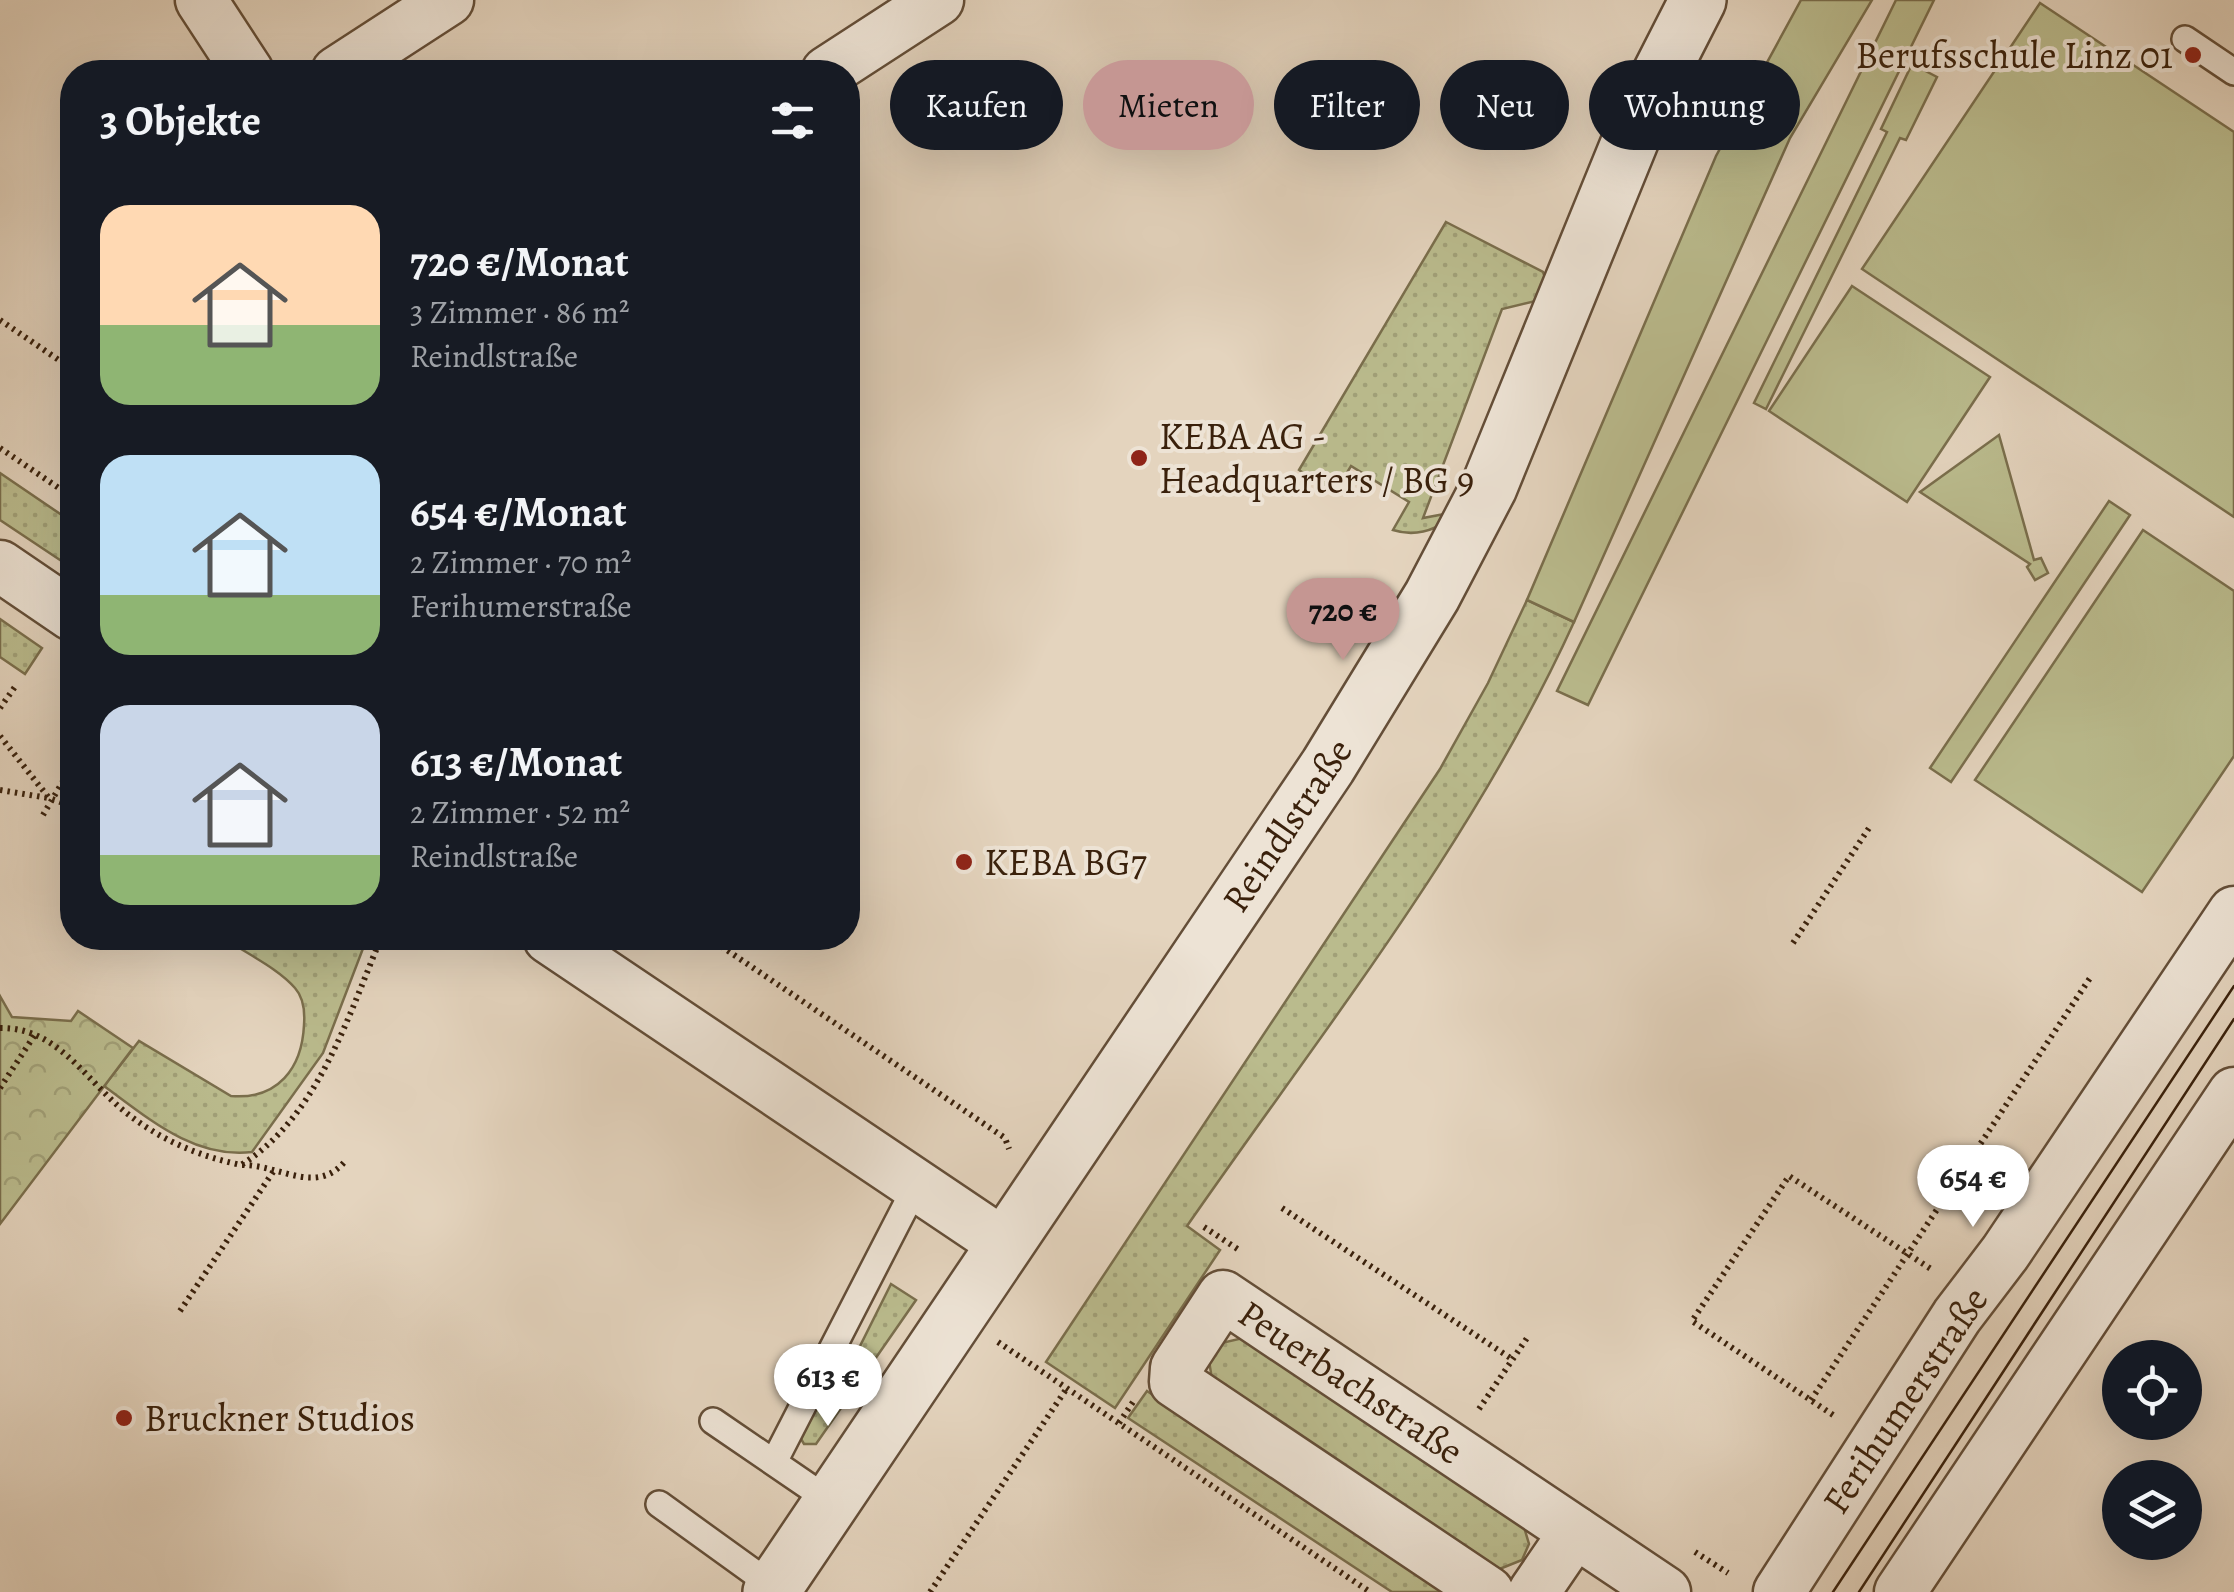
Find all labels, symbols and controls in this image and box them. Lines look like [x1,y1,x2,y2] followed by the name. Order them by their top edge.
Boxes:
[1856,29,2173,81] place label: Berufsschule Linz 01
[2182,44,2204,66] marker: Berufsschule Linz 01
[890,60,1063,150] chip: Kaufen
[1083,60,1254,150] chip: Mieten
[1274,60,1420,150] chip: Filter
[1440,60,1569,150] chip: Neu
[1589,60,1800,150] chip: Wohnung
[100,92,261,149] text: 3 Objekte
[765,93,820,148] icon: filters
[410,233,629,290] text: 720 €/Monat
[180,245,300,365] icon: home
[410,290,630,334] text: 3 Zimmer · 86 m²
[410,334,578,378] text: Reindlstraße
[1159,410,1474,506] place label: KEBA AG - Headquarters / BG 9
[1128,447,1150,469] marker: KEBA AG - Headquarters / BG 9
[410,483,627,540] text: 654 €/Monat
[180,495,300,615] icon: home
[410,540,632,584] text: 2 Zimmer · 70 m²
[1273,578,1413,663] pin: 720 €
[410,584,632,628] text: Ferihumerstraße
[1308,588,1378,632] text: 720 €
[1210,728,1364,922] street label: Reindlstraße
[410,733,622,790] text: 613 €/Monat
[180,745,300,865] icon: home
[410,790,630,834] text: 2 Zimmer · 52 m²
[410,834,578,878] text: Reindlstraße
[984,836,1147,888] place label: KEBA BG7
[953,851,975,873] marker: KEBA BG7
[1903,1145,2043,1230] pin: 654 €
[1939,1155,2007,1199] text: 654 €
[1810,1276,2000,1524] street label: Ferihumerstraße
[1228,1287,1474,1477] street label: Peuerbachstraße
[2102,1340,2202,1560] map controls
[2102,1340,2202,1440] button: locate
[758,1344,898,1429] pin: 613 €
[796,1354,860,1398] text: 613 €
[144,1392,415,1444] place label: Bruckner Studios
[113,1407,135,1429] marker: Bruckner Studios
[2102,1460,2202,1560] button: layers

